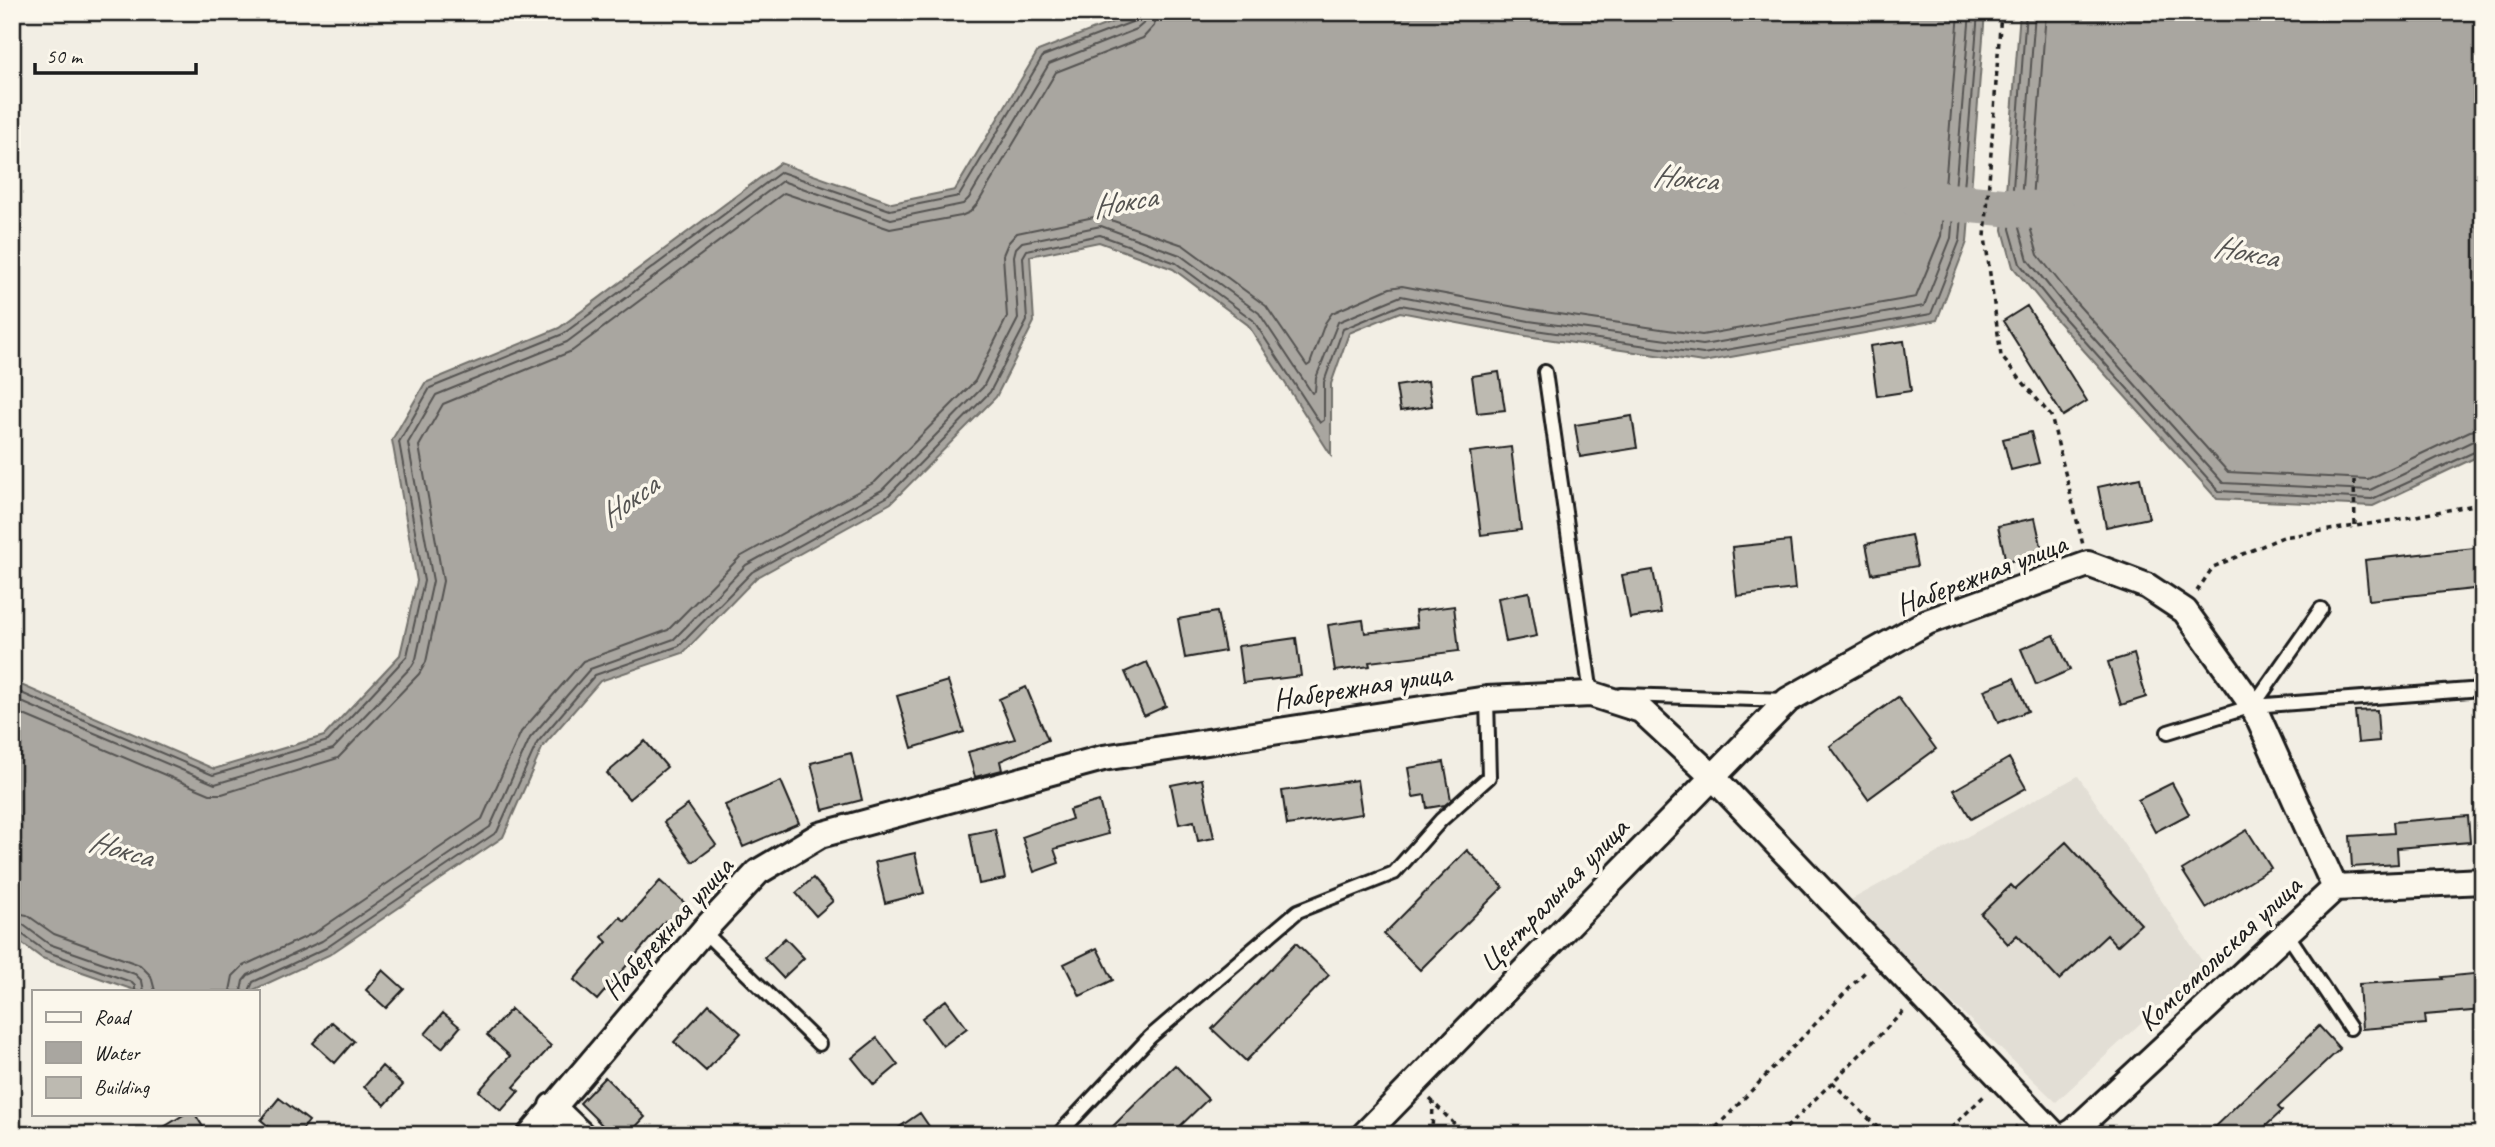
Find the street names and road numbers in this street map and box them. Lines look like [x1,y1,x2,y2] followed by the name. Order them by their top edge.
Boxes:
[1890,523,2074,624] street label: Набережная улица
[1270,653,1456,719] street label: Набережная улица
[1470,808,1638,980] street label: Центральная улица
[593,847,743,1008] street label: Набережная улица
[2129,866,2311,1039] street label: Комсомольская улица

